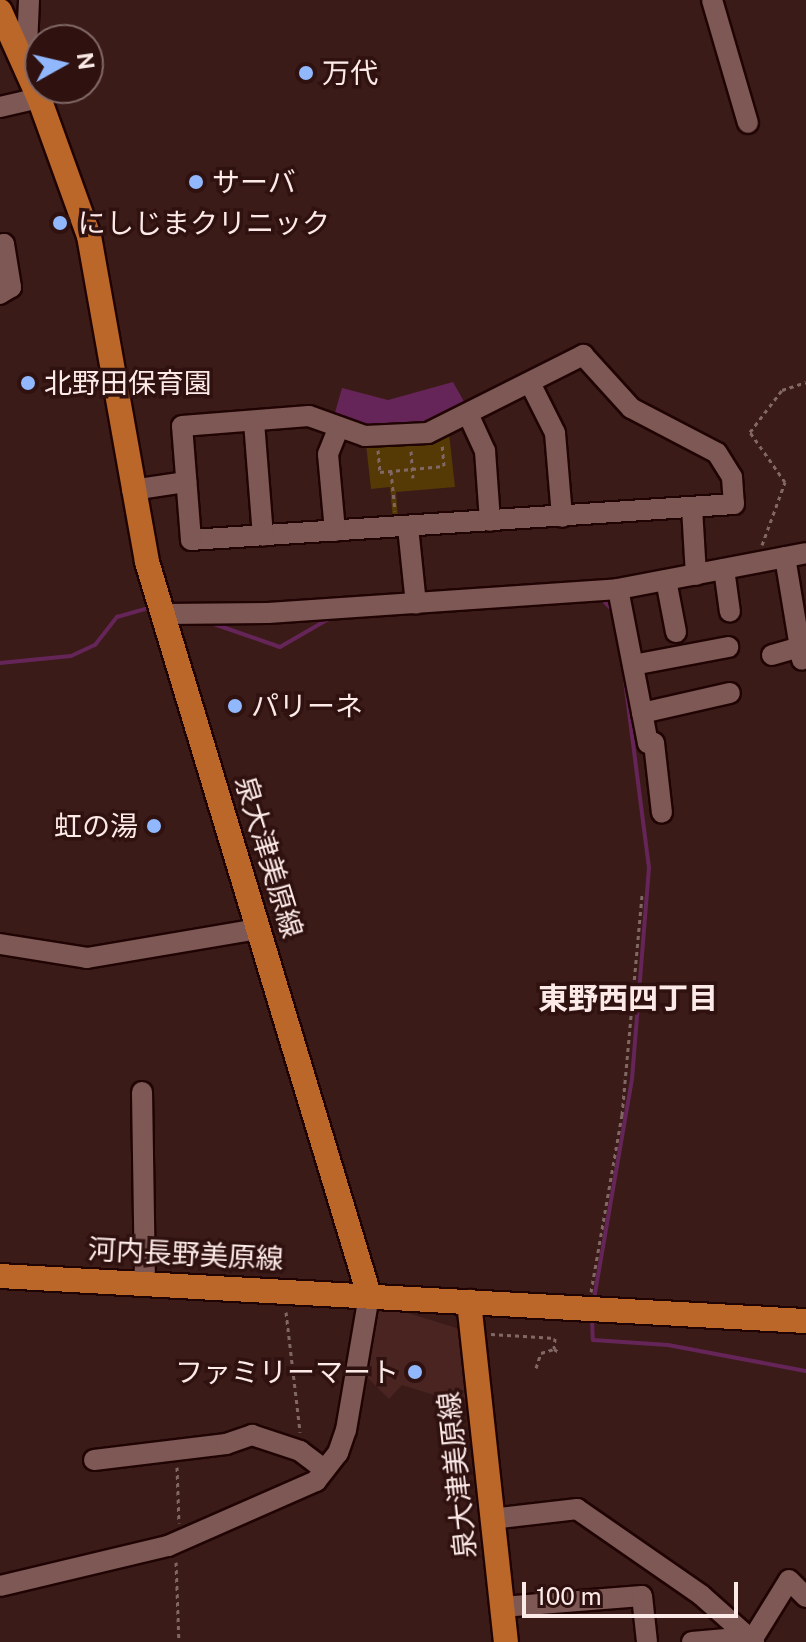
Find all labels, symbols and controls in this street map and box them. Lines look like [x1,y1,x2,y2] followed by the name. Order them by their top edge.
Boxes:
[24,24,104,104] north arrow
[72,51,100,71] text: N
[322,56,378,90] place label: 万代
[297,64,315,82] marker: 万代
[212,165,296,199] place label: サーバ
[187,173,205,191] marker: サーバ
[78,206,330,240] place label: にしじまクリニック
[49,212,71,234] marker: にしじまクリニック
[44,366,212,400] place label: 北野田保育園
[19,374,37,392] marker: 北野田保育園
[251,689,363,723] place label: パリーネ
[226,697,244,715] marker: パリーネ
[228,772,310,942] street label: 泉大津美原線
[54,809,138,843] place label: 虹の湯
[145,817,163,835] marker: 虹の湯
[538,980,718,1016] district label: 東野西四丁目
[87,1232,285,1276] street label: 河内長野美原線
[175,1355,399,1389] place label: ファミリーマート
[406,1363,424,1381] marker: ファミリーマート
[432,1390,482,1560] street label: 泉大津美原線
[526,1566,742,1616] scale bar
[536,1582,602,1610] text: 100 m

